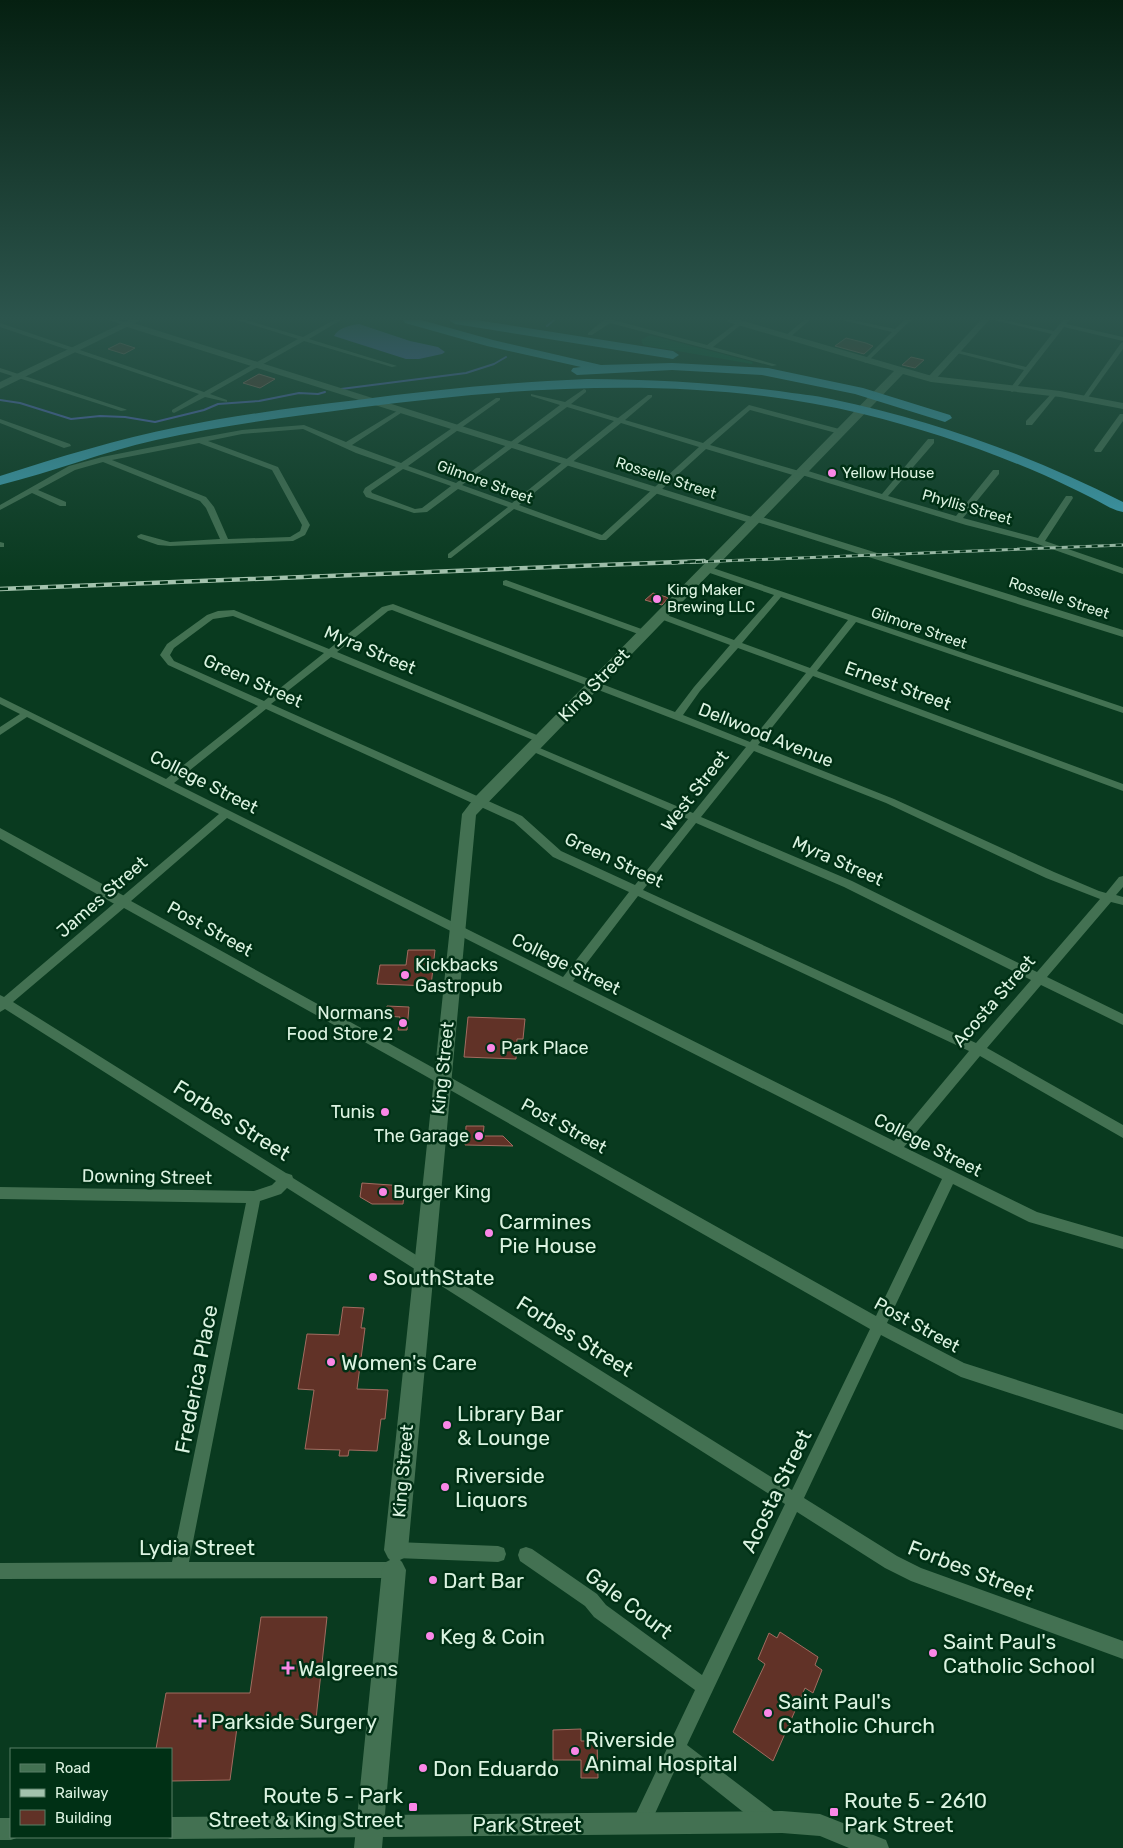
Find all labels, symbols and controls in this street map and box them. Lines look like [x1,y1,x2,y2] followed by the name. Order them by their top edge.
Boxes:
[613,453,719,503] street label: Rosselle Street
[435,456,535,508] street label: Gilmore Street
[842,464,934,482] place label: Yellow House
[826,467,838,479] marker: Yellow House
[920,486,1014,528] street label: Phyllis Street
[1006,573,1112,623] street label: Rosselle Street
[667,581,755,616] place label: King Maker Brewing LLC
[651,593,663,605] marker: King Maker Brewing LLC
[869,603,970,653] street label: Gilmore Street
[321,621,419,679] street label: Myra Street
[554,644,634,726] street label: King Street
[200,649,306,713] street label: Green Street
[842,657,954,715] street label: Ernest Street
[695,698,837,772] street label: Dellwood Avenue
[146,745,262,819] street label: College Street
[657,746,733,836] street label: West Street
[561,828,667,892] street label: Green Street
[789,831,887,891] street label: Myra Street
[52,852,152,942] street label: James Street
[163,896,257,962] street label: Post Street
[508,928,624,1000] street label: College Street
[948,950,1040,1052] street label: Acosta Street
[415,954,503,997] place label: Kickbacks Gastropub
[399,969,411,981] marker: Kickbacks Gastropub
[287,1002,393,1045] place label: Normans Food Store 2
[397,1017,409,1029] marker: Normans Food Store 2
[427,1020,459,1116] street label: King Street
[501,1037,589,1059] place label: Park Place
[485,1042,497,1054] marker: Park Place
[169,1074,295,1166] street label: Forbes Street
[517,1093,611,1159] street label: Post Street
[331,1101,375,1123] place label: Tunis
[379,1106,391,1118] marker: Tunis
[870,1108,986,1182] street label: College Street
[374,1125,469,1147] place label: The Garage
[473,1130,485,1142] marker: The Garage
[82,1165,212,1189] street label: Downing Street
[393,1181,491,1203] place label: Burger King
[377,1186,389,1198] marker: Burger King
[499,1209,597,1258] place label: Carmines Pie House
[483,1227,495,1239] marker: Carmines Pie House
[383,1265,495,1290] place label: SouthState
[367,1271,379,1283] marker: SouthState
[512,1290,638,1382] street label: Forbes Street
[870,1292,964,1358] street label: Post Street
[169,1303,223,1455] street label: Frederica Place
[341,1350,477,1375] place label: Women's Care
[325,1356,337,1368] marker: Women's Care
[457,1401,564,1450] place label: Library Bar & Lounge
[441,1419,453,1431] marker: Library Bar & Lounge
[388,1424,418,1518] street label: King Street
[735,1425,817,1557] street label: Acosta Street
[455,1463,545,1512] place label: Riverside Liquors
[439,1481,451,1493] marker: Riverside Liquors
[139,1535,255,1560] street label: Lydia Street
[904,1535,1038,1605] street label: Forbes Street
[580,1562,678,1644] street label: Gale Court
[443,1568,524,1593] place label: Dart Bar
[427,1574,439,1586] marker: Dart Bar
[440,1624,545,1649] place label: Keg & Coin
[943,1629,1095,1678] place label: Saint Paul's Catholic School
[424,1630,436,1642] marker: Keg & Coin
[927,1647,939,1659] marker: Saint Paul's Catholic School
[298,1656,398,1681] place label: Walgreens
[282,1662,294,1674] marker: Walgreens
[778,1689,935,1738] place label: Saint Paul's Catholic Church
[762,1707,774,1719] marker: Saint Paul's Catholic Church
[211,1709,377,1734] place label: Parkside Surgery
[193,1714,207,1728] marker: Parkside Surgery
[585,1727,738,1776] place label: Riverside Animal Hospital
[569,1745,581,1757] marker: Riverside Animal Hospital
[10,1748,172,1838] legend
[433,1756,559,1781] place label: Don Eduardo
[55,1759,91,1777] text: Road
[417,1762,429,1774] marker: Don Eduardo
[209,1783,403,1832] place label: Route 5 - Park Street & King Street
[55,1784,109,1802] text: Railway
[844,1788,987,1837] place label: Route 5 - 2610 Park Street
[407,1801,419,1813] marker: Route 5 - Park Street & King Street
[828,1806,840,1818] marker: Route 5 - 2610 Park Street
[55,1809,112,1827] text: Building
[472,1812,582,1837] street label: Park Street

